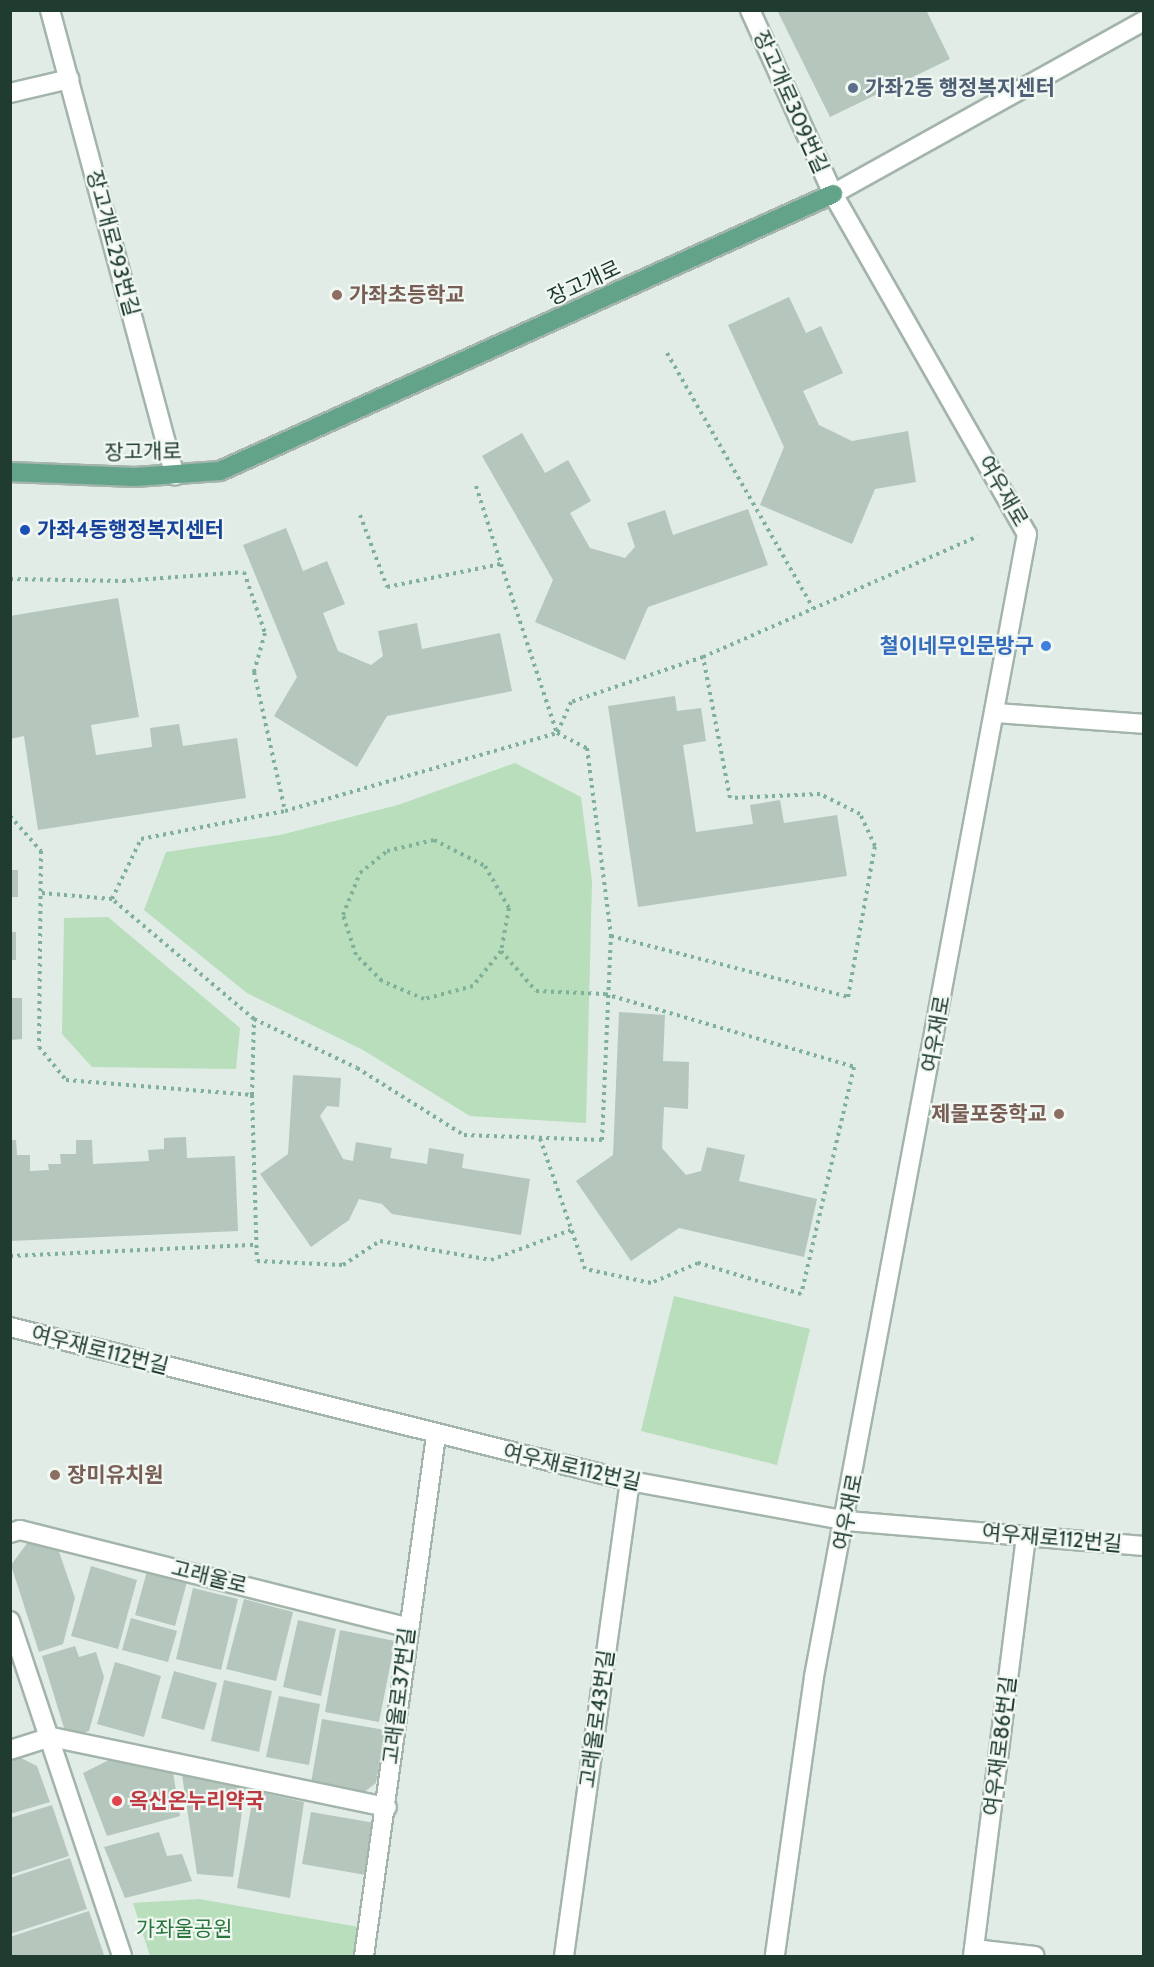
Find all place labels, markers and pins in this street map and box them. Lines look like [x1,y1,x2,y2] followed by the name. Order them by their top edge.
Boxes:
[865,75,1055,101] place label: 가좌2동 행정복지센터
[846,81,860,95] marker: 가좌2동 행정복지센터
[349,282,465,308] place label: 가좌초등학교
[330,288,344,302] marker: 가좌초등학교
[37,517,224,543] place label: 가좌4동행정복지센터
[18,523,32,537] marker: 가좌4동행정복지센터
[879,633,1034,659] place label: 철이네무인문방구
[1039,639,1053,653] marker: 철이네무인문방구
[931,1101,1047,1127] place label: 제물포중학교
[1052,1107,1066,1121] marker: 제물포중학교
[67,1462,164,1488] place label: 장미유치원
[48,1468,62,1482] marker: 장미유치원
[129,1788,264,1814] place label: 옥신온누리약국
[110,1794,124,1808] marker: 옥신온누리약국

